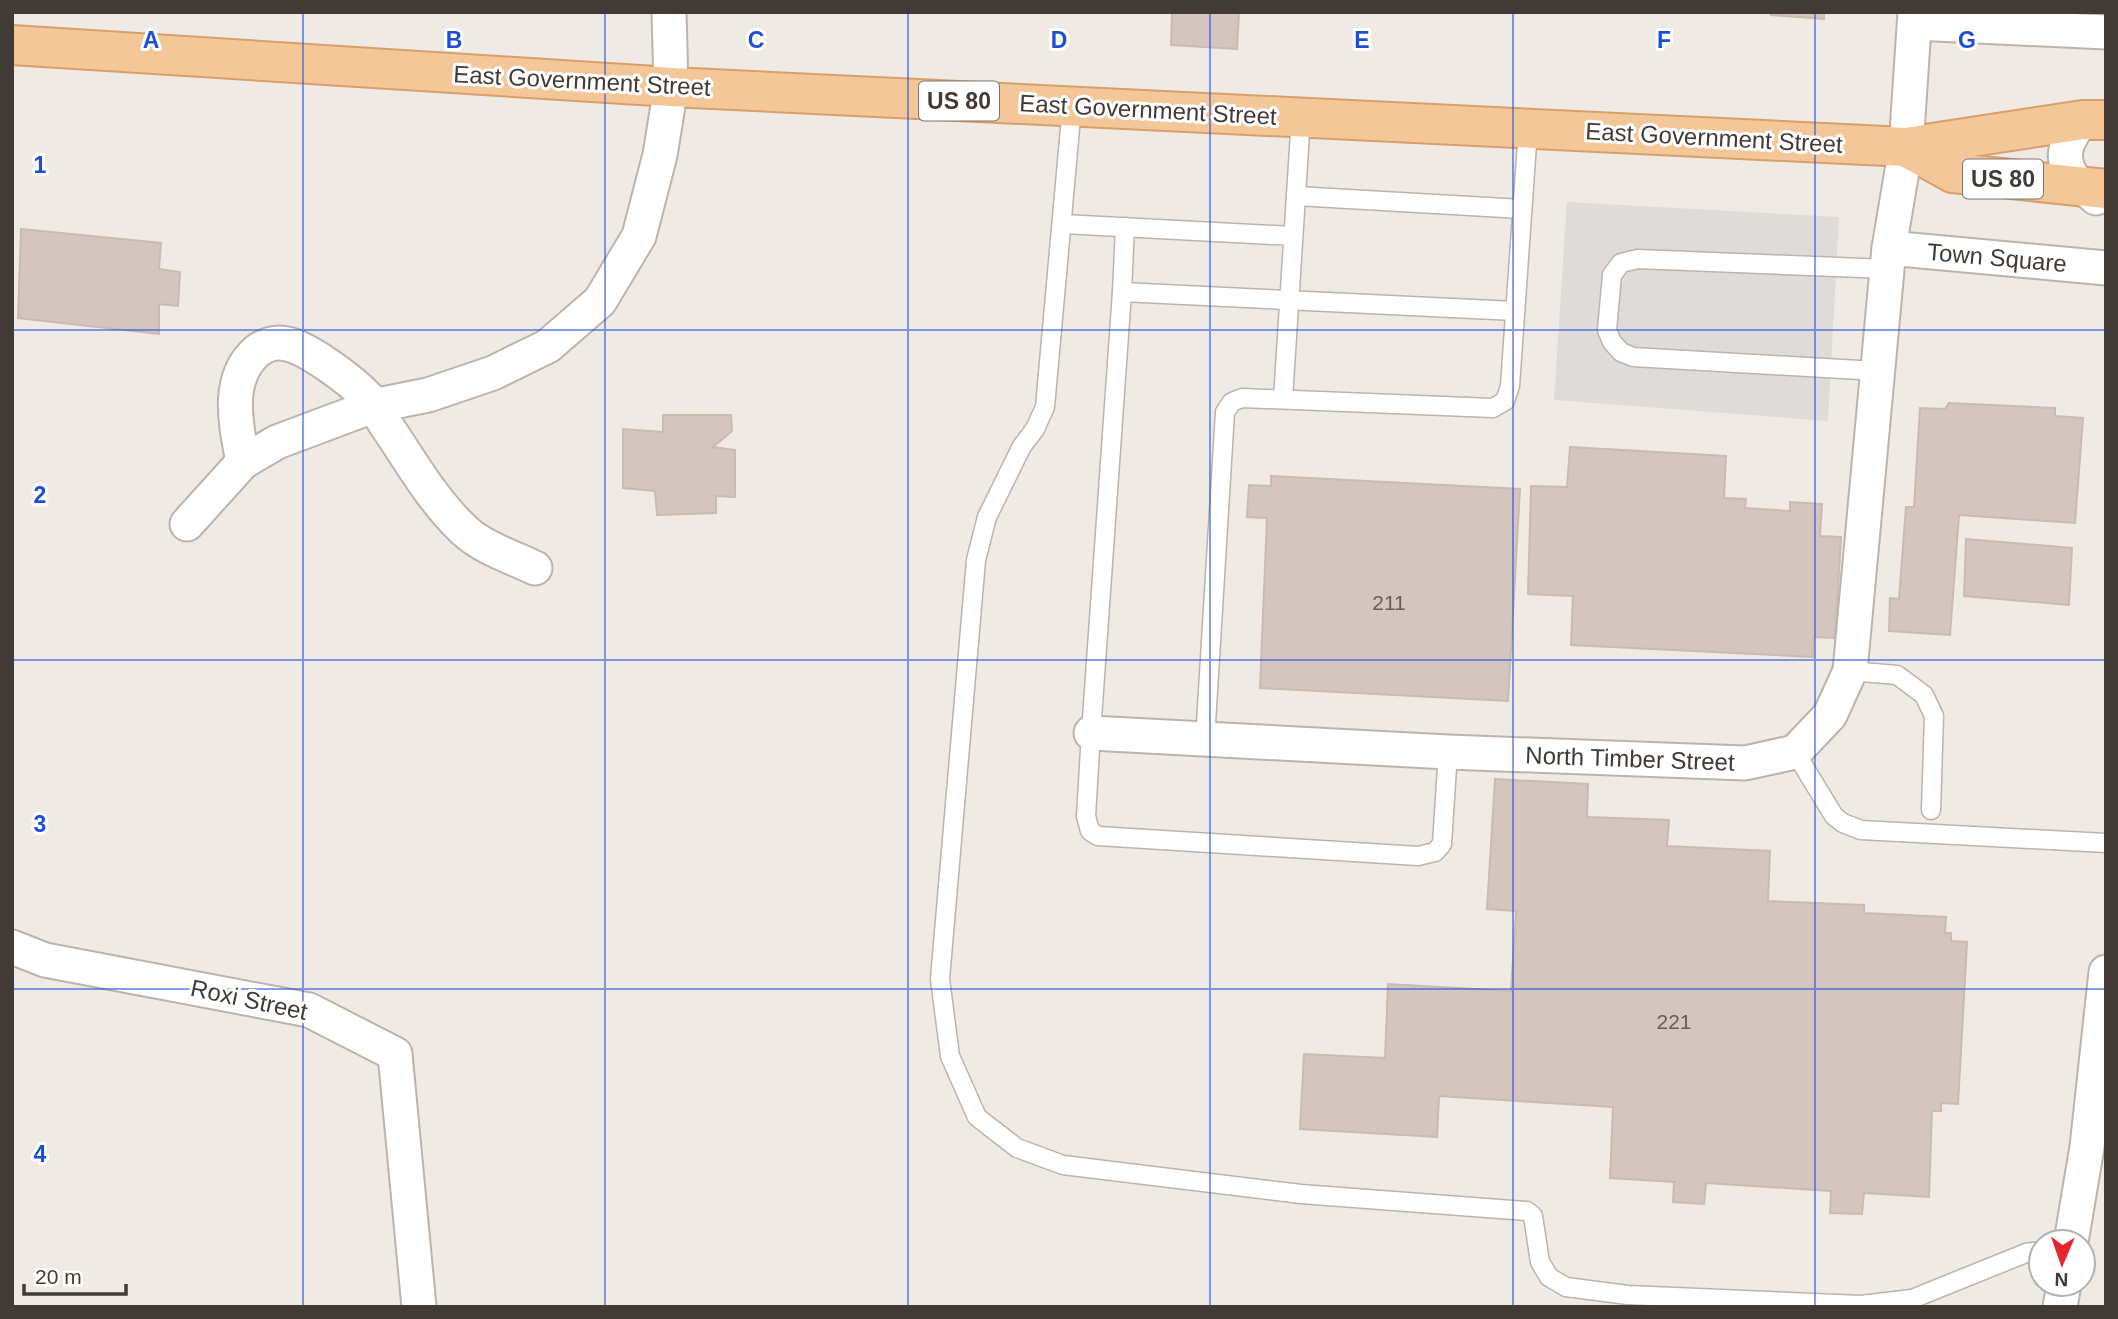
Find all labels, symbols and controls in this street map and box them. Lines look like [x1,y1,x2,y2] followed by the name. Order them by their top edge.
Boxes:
[143,27,159,53] text: A
[446,27,462,53] text: B
[748,27,764,53] text: C
[1051,27,1067,53] text: D
[1354,27,1370,53] text: E
[1657,27,1671,53] text: F
[1958,27,1976,53] text: G
[453,60,712,101] street label: East Government Street
[919,82,999,120] road number: US 80
[1019,89,1278,130] street label: East Government Street
[1585,117,1844,158] street label: East Government Street
[34,152,47,178] text: 1
[1963,160,2043,198] road number: US 80
[1926,238,2068,277] street label: Town Square
[34,482,46,508] text: 2
[1372,591,1406,614] house number: 211
[1525,741,1735,776] street label: North Timber Street
[34,811,46,837] text: 3
[188,974,310,1025] street label: Roxi Street
[1656,1010,1692,1033] house number: 221
[34,1141,47,1167] text: 4
[2027,1228,2097,1298] north arrow
[24,1252,126,1296] scale bar
[35,1265,82,1288] text: 20 m
[2054,1269,2069,1290] text: N

